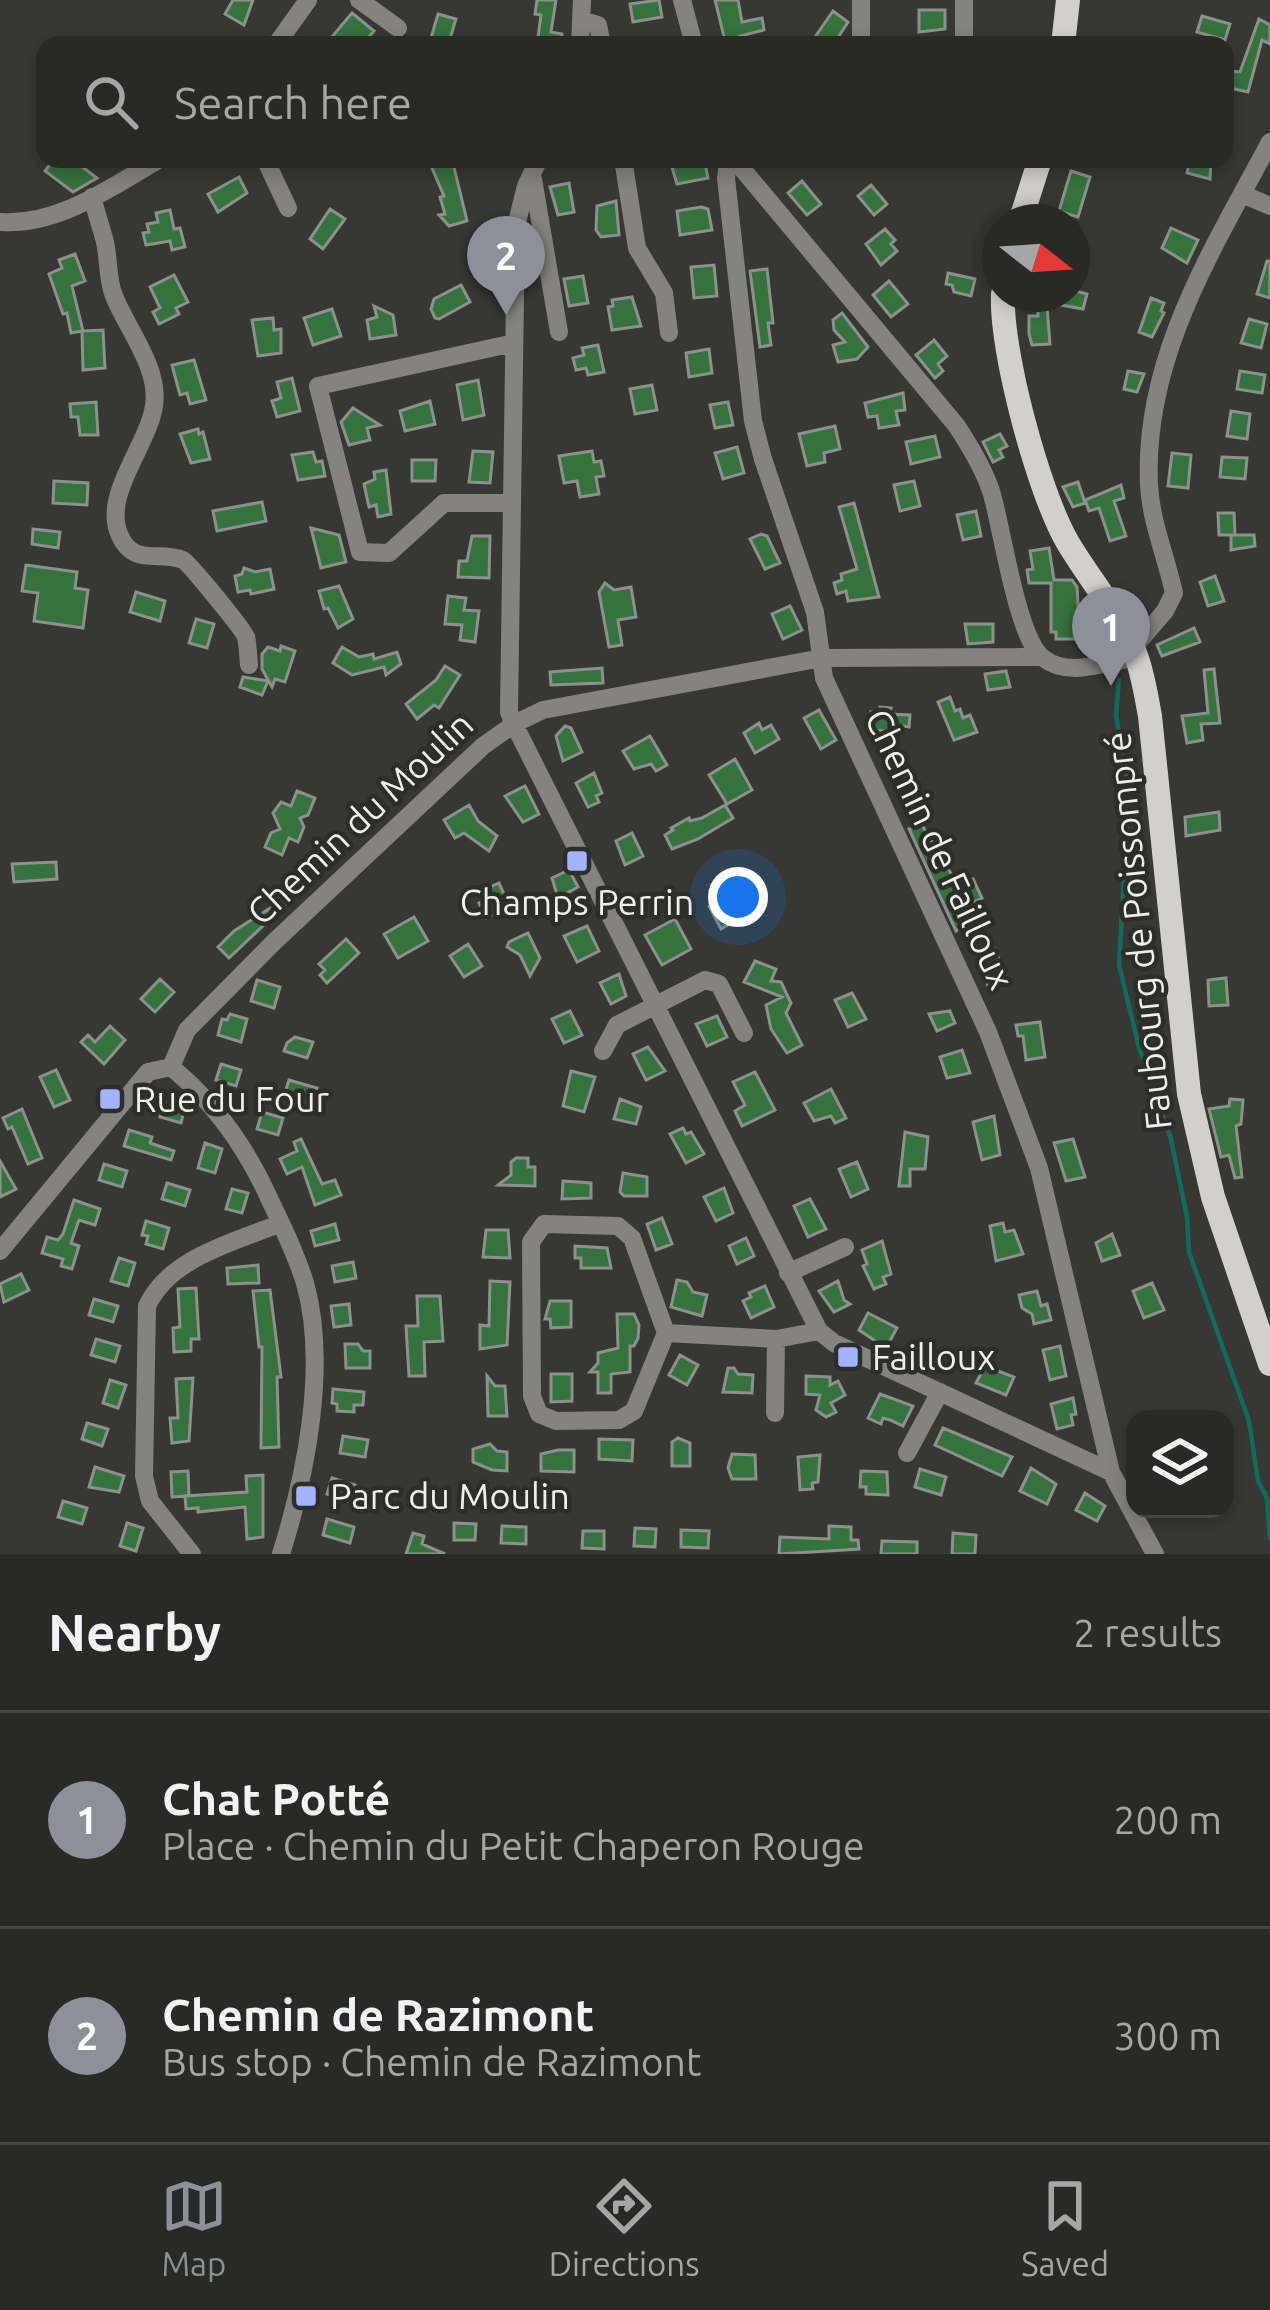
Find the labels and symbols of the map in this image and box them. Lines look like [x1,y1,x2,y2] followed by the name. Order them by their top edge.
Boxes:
[982,204,1090,312] north arrow
[467,216,545,315] pin: 2
[1072,587,1150,686] pin: 1
[858,702,1023,995] street label: Chemin de Failloux
[239,703,481,932] street label: Chemin du Moulin
[1096,730,1179,1132] street label: Faubourg de Poissompré
[564,848,590,874] marker: Champs Perrin
[708,867,768,927] your location
[460,881,694,922] place label: Champs Perrin
[134,1078,329,1119] place label: Rue du Four
[97,1086,123,1112] marker: Rue du Four
[872,1336,995,1377] place label: Failloux
[835,1344,861,1370] marker: Failloux
[330,1475,570,1516] place label: Parc du Moulin
[293,1483,319,1509] marker: Parc du Moulin

